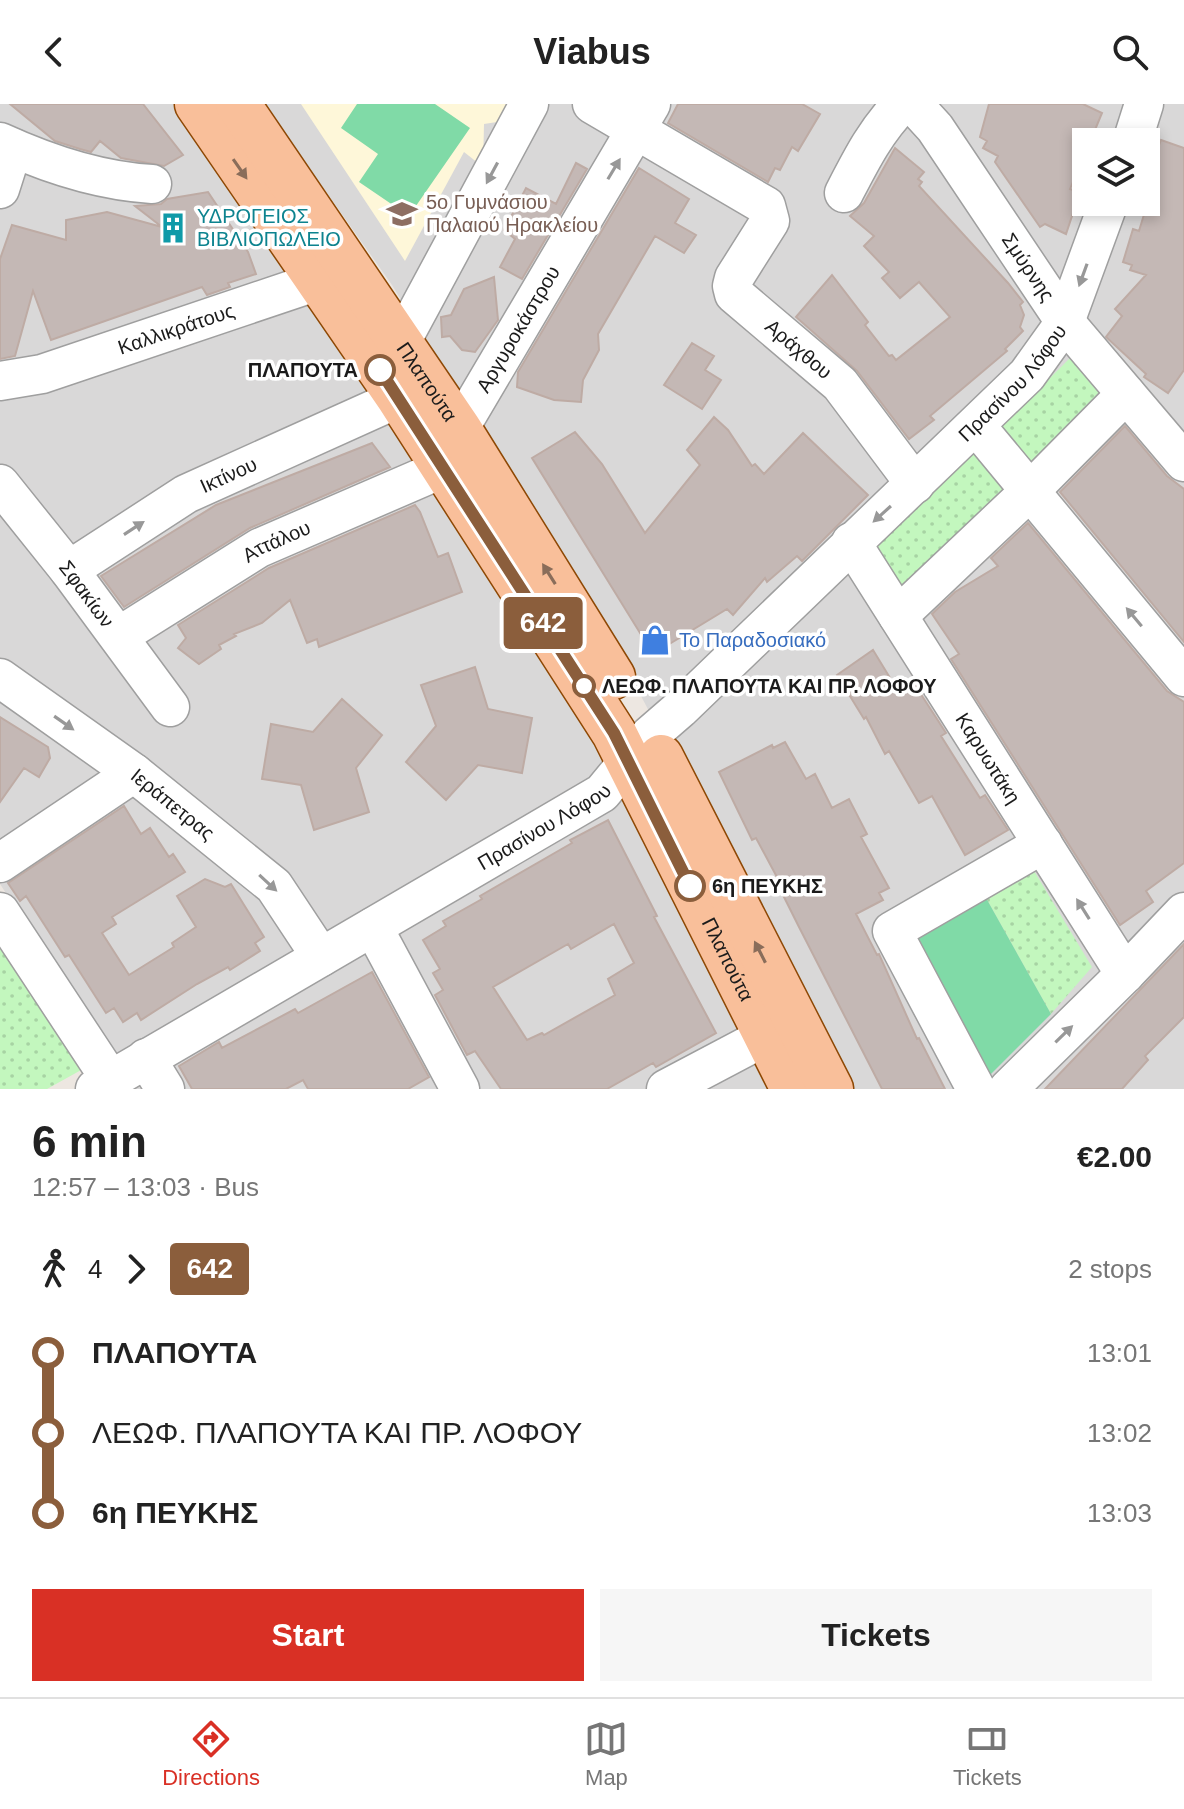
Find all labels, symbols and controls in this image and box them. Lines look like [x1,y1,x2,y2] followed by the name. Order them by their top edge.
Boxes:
[32,30,76,74] icon: back
[1108,30,1152,74] icon: search
[533,31,651,72] text: Viabus
[1072,128,1160,216] map controls
[1072,128,1160,216] button: layers
[233,158,248,179] one-way arrow
[607,158,621,180] one-way arrow
[485,161,498,184] one-way arrow
[426,191,598,236] place label: 5ο Γυμνάσιου Παλαιού Ηρακλείου
[385,197,419,231] school or university icon: 5ο Γυμνάσιου Παλαιού Ηρακλείου
[197,205,341,250] place label: ΥΔΡΟΓΕΙΟΣ ΒΙΒΛΙΟΠΩΛΕΙΟ
[156,211,190,245] building icon: ΥΔΡΟΓΕΙΟΣ ΒΙΒΛΙΟΠΩΛΕΙΟ
[998,229,1059,306] street label: Σμύρνης
[472,262,564,396] street label: Αργυροκάστρου
[1076,263,1088,287] one-way arrow
[115,299,237,359] street label: Καλλικράτους
[761,315,836,383] street label: Αράχθου
[954,320,1071,446] street label: Πρασίνου Λόφου
[392,338,461,425] street label: Πλαπούτα
[365,355,395,385] marker: ΠΛΑΠΟΥΤΑ
[248,359,358,381] place label: ΠΛΑΠΟΥΤΑ
[197,453,260,497] street label: Ικτίνου
[873,504,892,522] one-way arrow
[238,516,314,567] street label: Αττάλου
[124,520,145,535] one-way arrow
[55,556,118,631] street label: Σφακίων
[543,563,557,585] one-way arrow
[497,597,589,649] line badge: 642
[520,607,566,638] text: 642
[1126,608,1143,628] one-way arrow
[638,623,672,657] shop icon: Το Παραδοσιακό
[679,629,826,651] place label: Το Παραδοσιακό
[573,675,595,697] marker: ΛΕΩΦ. ΠΛΑΠΟΥΤΑ ΚΑΙ ΠΡ. ΛΟΦΟΥ
[602,675,937,697] place label: ΛΕΩΦ. ΠΛΑΠΟΥΤΑ ΚΑΙ ΠΡ. ΛΟΦΟΥ
[951,709,1025,807] street label: Καρυωτάκη
[53,715,74,730] one-way arrow
[127,764,219,845] street label: Ιεράπετρας
[474,780,616,874] street label: Πρασίνου Λόφου
[675,871,705,901] marker: 6η ΠΕΥΚΗΣ
[258,873,277,891] one-way arrow
[712,875,823,897] place label: 6η ΠΕΥΚΗΣ
[1076,898,1091,919] one-way arrow
[698,914,758,1005] street label: Πλαπούτα
[753,940,766,963] one-way arrow
[1054,1026,1073,1044] one-way arrow
[32,1117,147,1166] text: 6 min
[1077,1140,1152,1173] text: €2.00
[32,1172,259,1202] text: 12:57 – 13:03 · Bus
[32,1247,76,1291] icon: walk
[114,1247,158,1291] icon: forward
[186,1253,233,1284] text: 642
[88,1254,102,1284] text: 4
[1068,1254,1152,1284] text: 2 stops
[92,1336,257,1369] text: ΠΛΑΠΟΥΤΑ
[1087,1338,1152,1368] text: 13:01
[92,1416,582,1449] text: ΛΕΩΦ. ΠΛΑΠΟΥΤΑ ΚΑΙ ΠΡ. ΛΟΦΟΥ
[1087,1418,1152,1448] text: 13:02
[92,1496,258,1529] text: 6η ΠΕΥΚΗΣ
[1087,1498,1152,1528] text: 13:03
[32,1589,584,1681] button: Start
[600,1589,1152,1681] button: Tickets
[162,1717,260,1791] tab: Directions
[584,1717,628,1791] tab: Map
[953,1717,1022,1791] tab: Tickets

